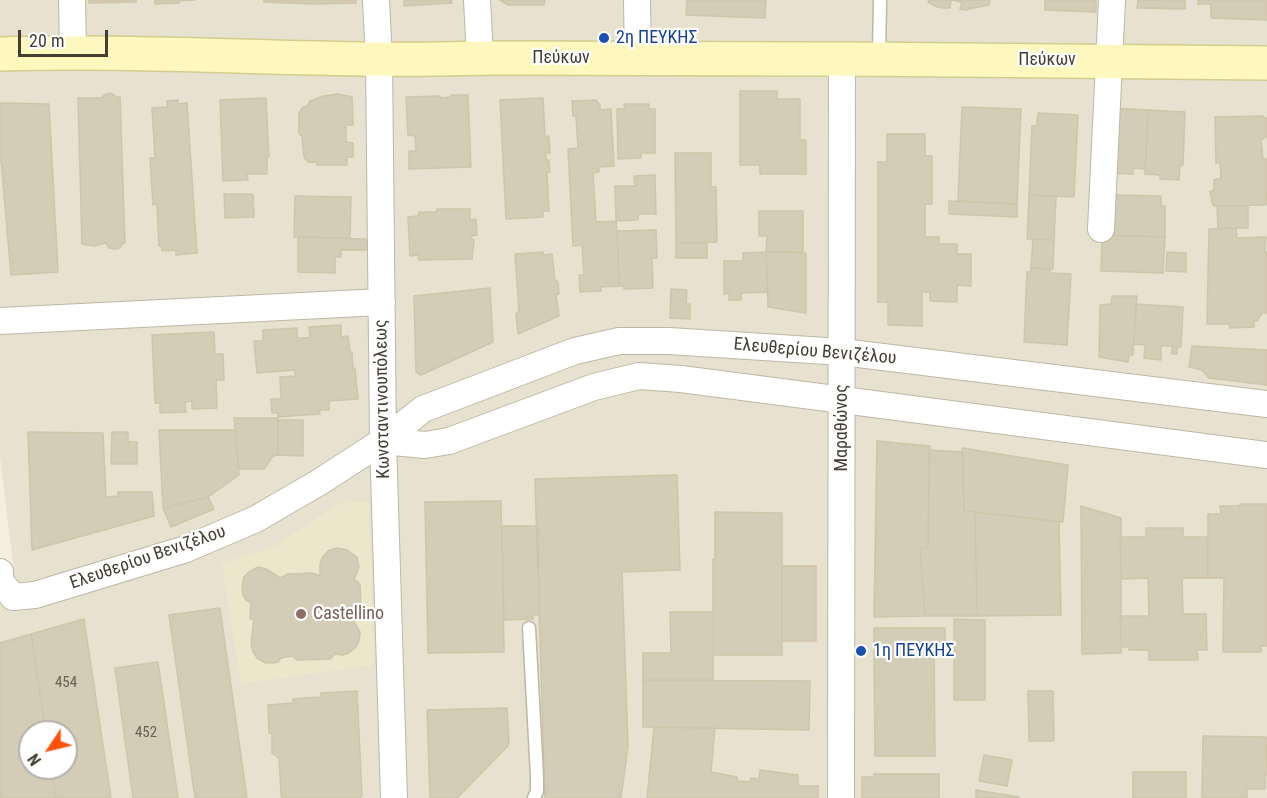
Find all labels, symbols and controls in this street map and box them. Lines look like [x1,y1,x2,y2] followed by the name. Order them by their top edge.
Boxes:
[21,18,111,56] scale bar
[616,27,698,49] place label: 2η ΠΕΥΚΗΣ
[29,30,64,51] text: 20 m
[597,31,611,45] marker: 2η ΠΕΥΚΗΣ
[532,47,590,69] street label: Πεύκων
[1018,49,1076,71] street label: Πεύκων
[371,319,395,479] street label: Κωνσταντινουπόλεως
[733,334,897,370] street label: Ελευθερίου Βενιζέλου
[831,384,853,472] street label: Μαραθώνος
[67,521,229,595] street label: Ελευθερίου Βενιζέλου
[313,603,384,625] place label: Castellino
[294,607,308,621] marker: Castellino
[873,640,955,662] place label: 1η ΠΕΥΚΗΣ
[854,644,868,658] marker: 1η ΠΕΥΚΗΣ
[55,674,77,692] house number: 454
[18,720,78,780] north arrow
[135,724,157,742] house number: 452
[24,750,45,769] text: N

